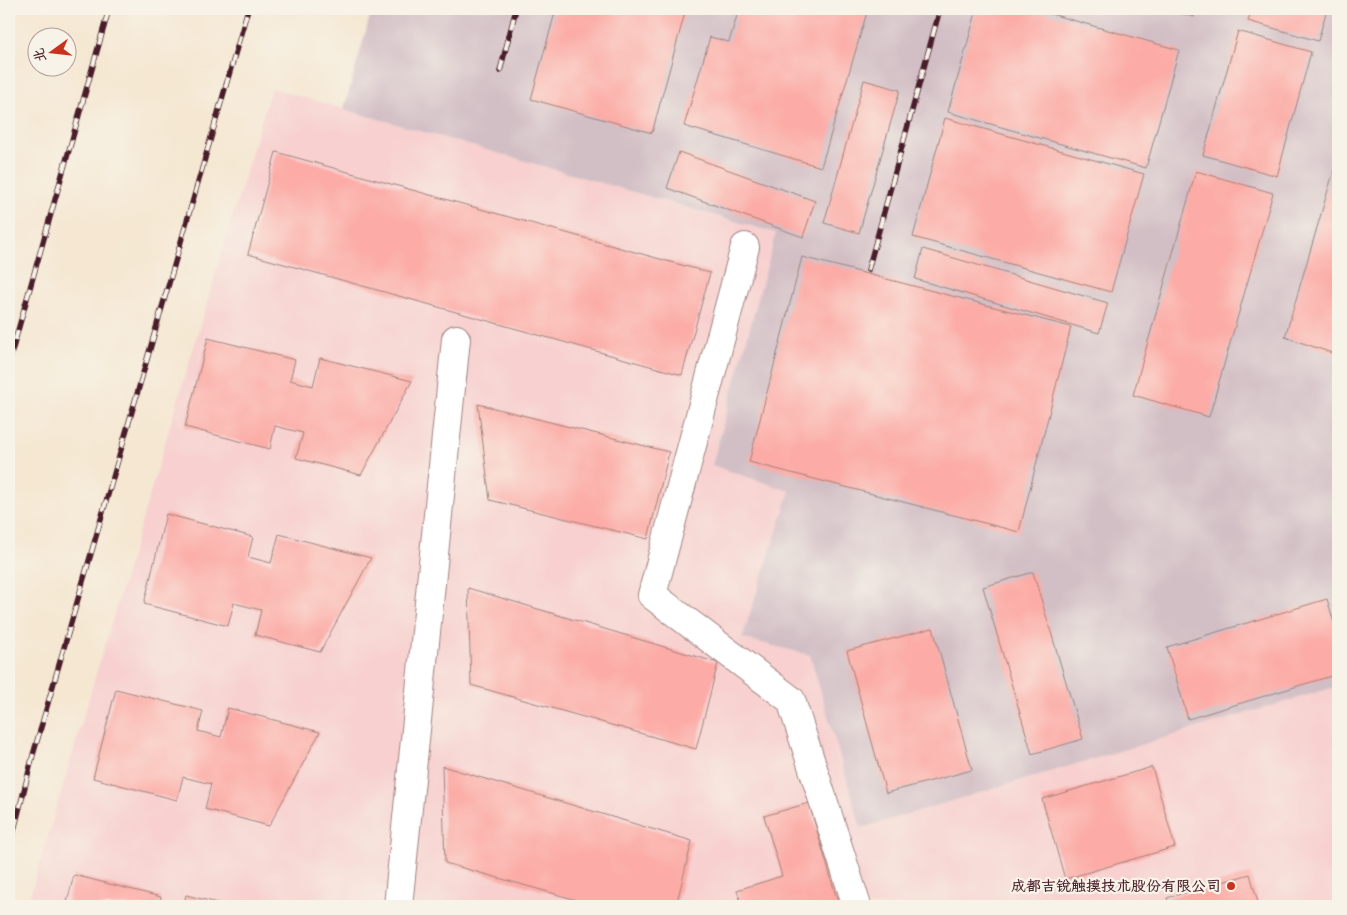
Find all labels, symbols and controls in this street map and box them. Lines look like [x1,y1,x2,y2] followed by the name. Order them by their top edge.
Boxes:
[28,28,78,78] north arrow
[26,45,54,65] text: 北
[1011,873,1221,899] place label: 成都吉锐触摸技术股份有限公司
[1225,880,1237,892] marker: 成都吉锐触摸技术股份有限公司

